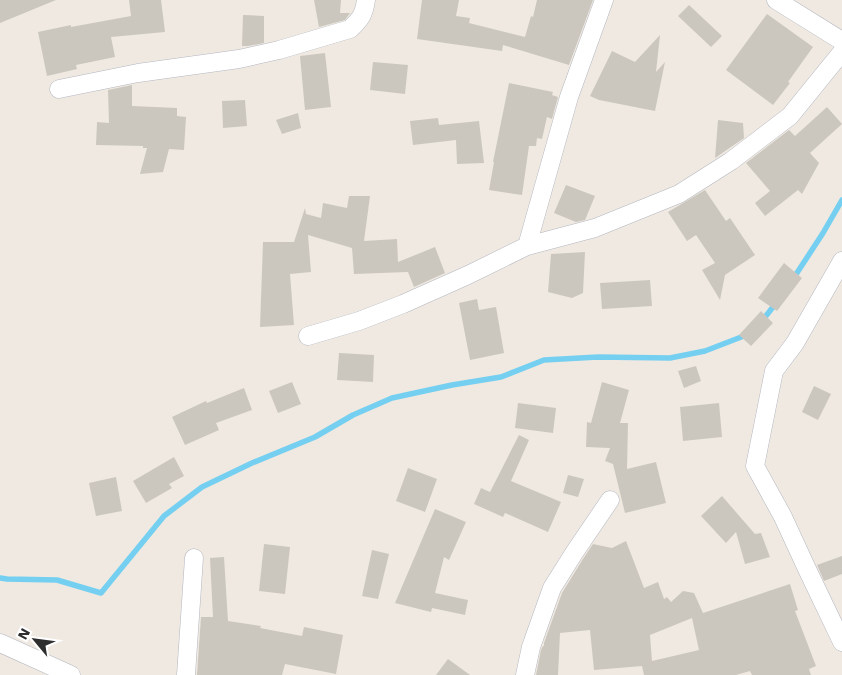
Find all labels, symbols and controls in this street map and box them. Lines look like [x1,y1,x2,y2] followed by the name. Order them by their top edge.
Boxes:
[10,615,60,665] north arrow
[14,625,33,642] text: N

